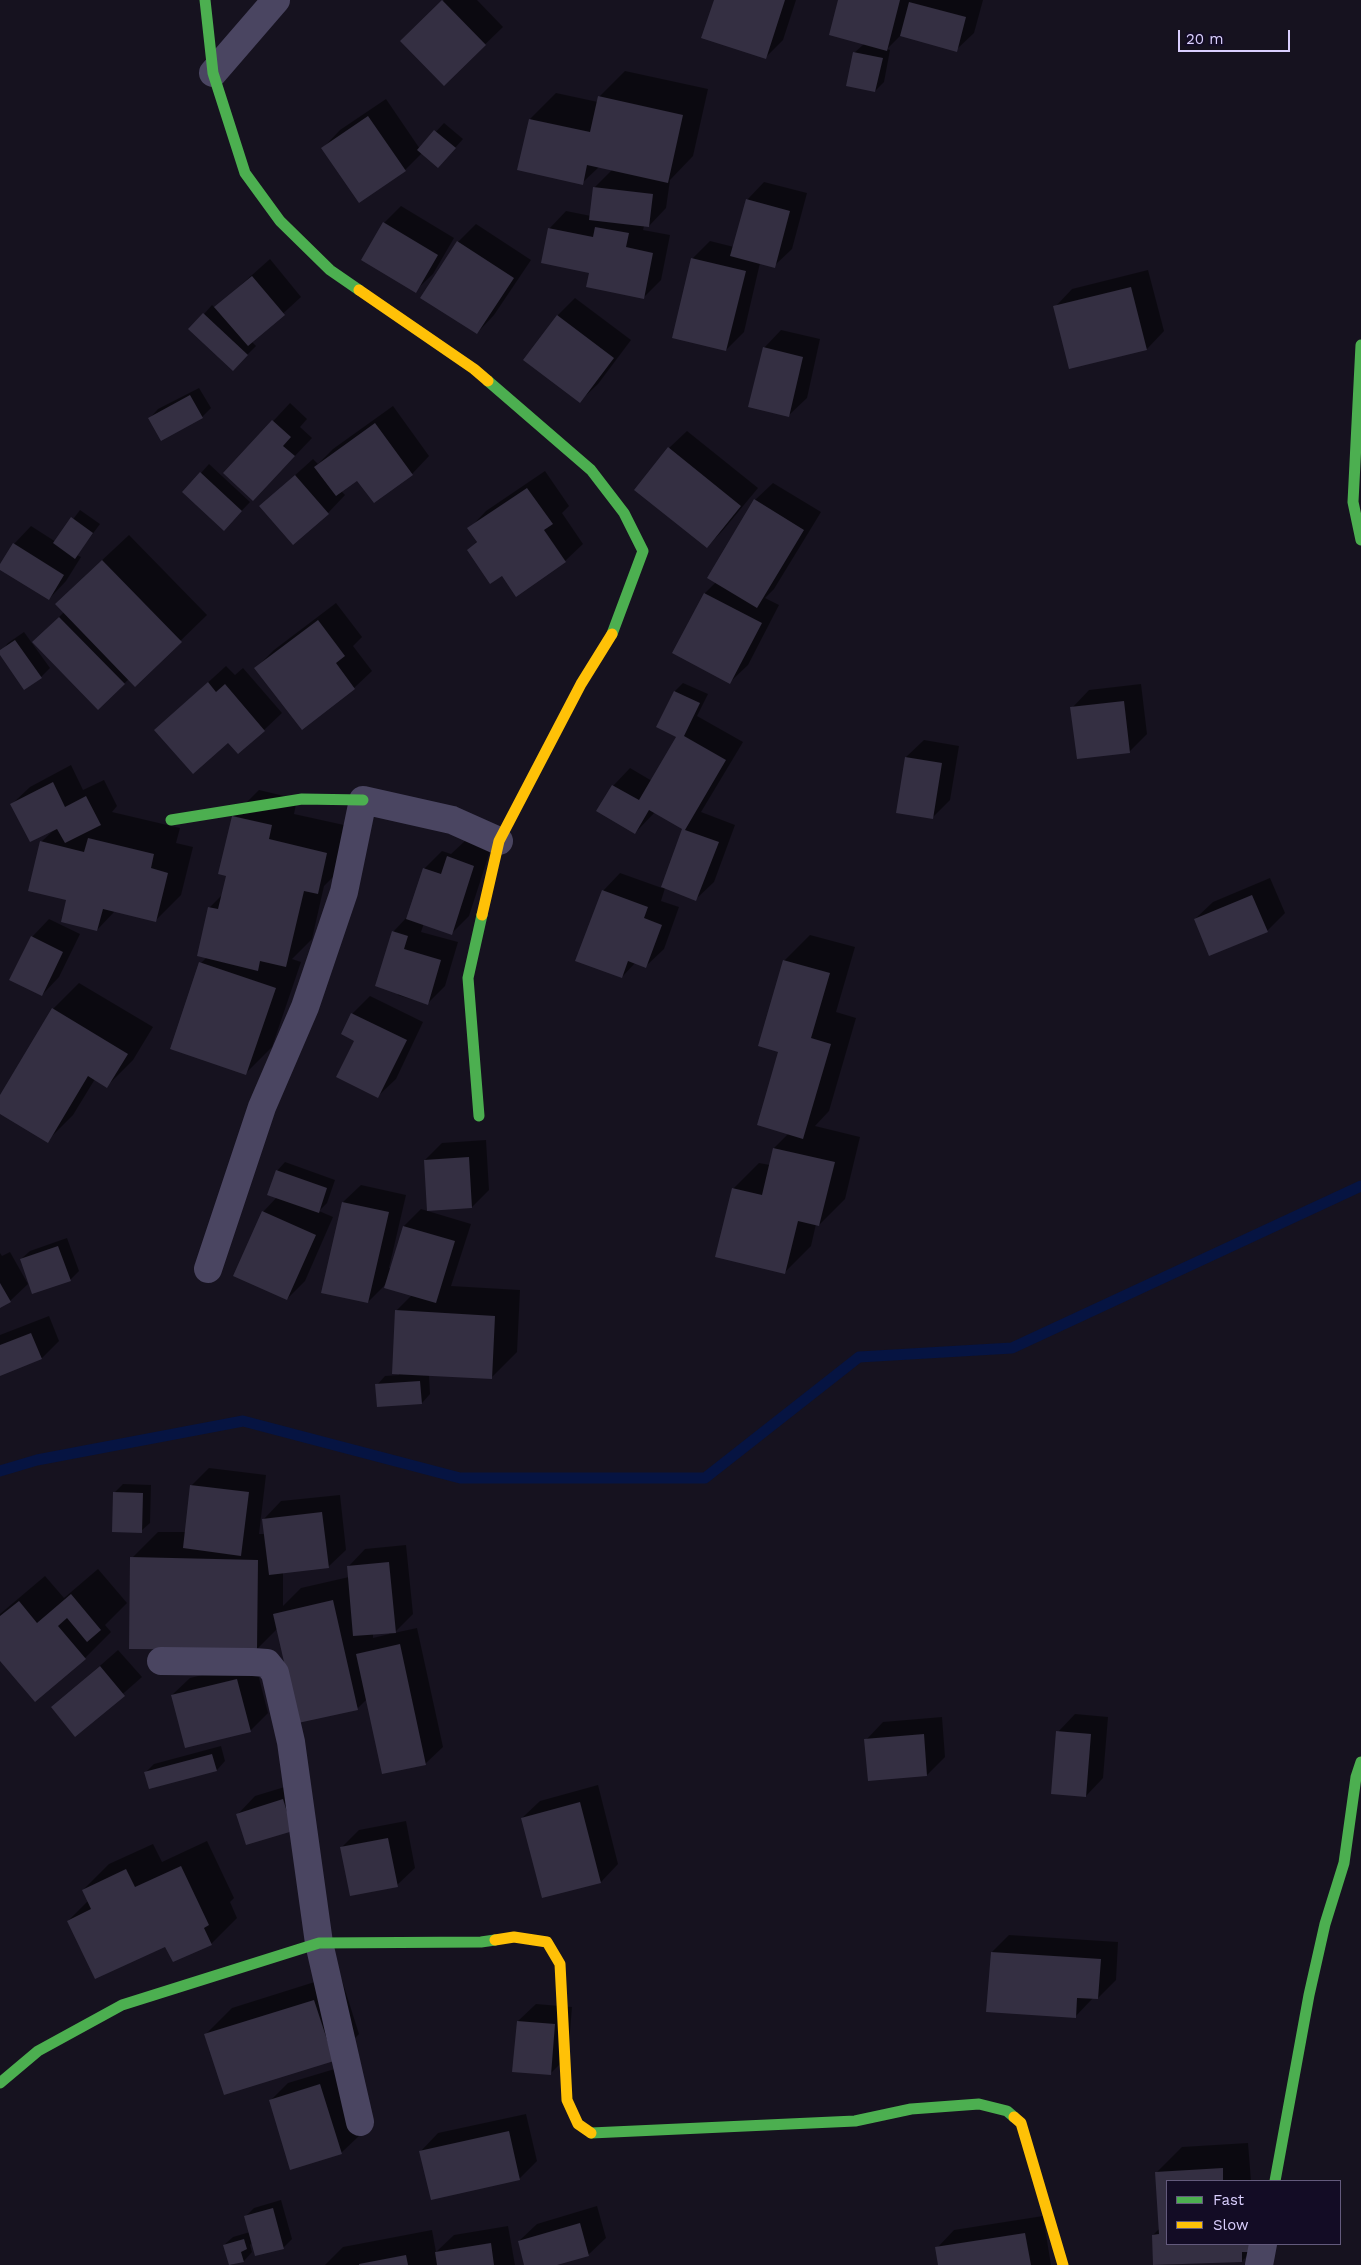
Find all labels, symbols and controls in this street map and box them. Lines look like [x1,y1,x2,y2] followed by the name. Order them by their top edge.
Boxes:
[1181,20,1294,52] scale bar
[1186,30,1224,48] text: 20 m
[1166,2180,1341,2245] legend
[1213,2191,1244,2209] text: Fast
[1213,2216,1249,2234] text: Slow

